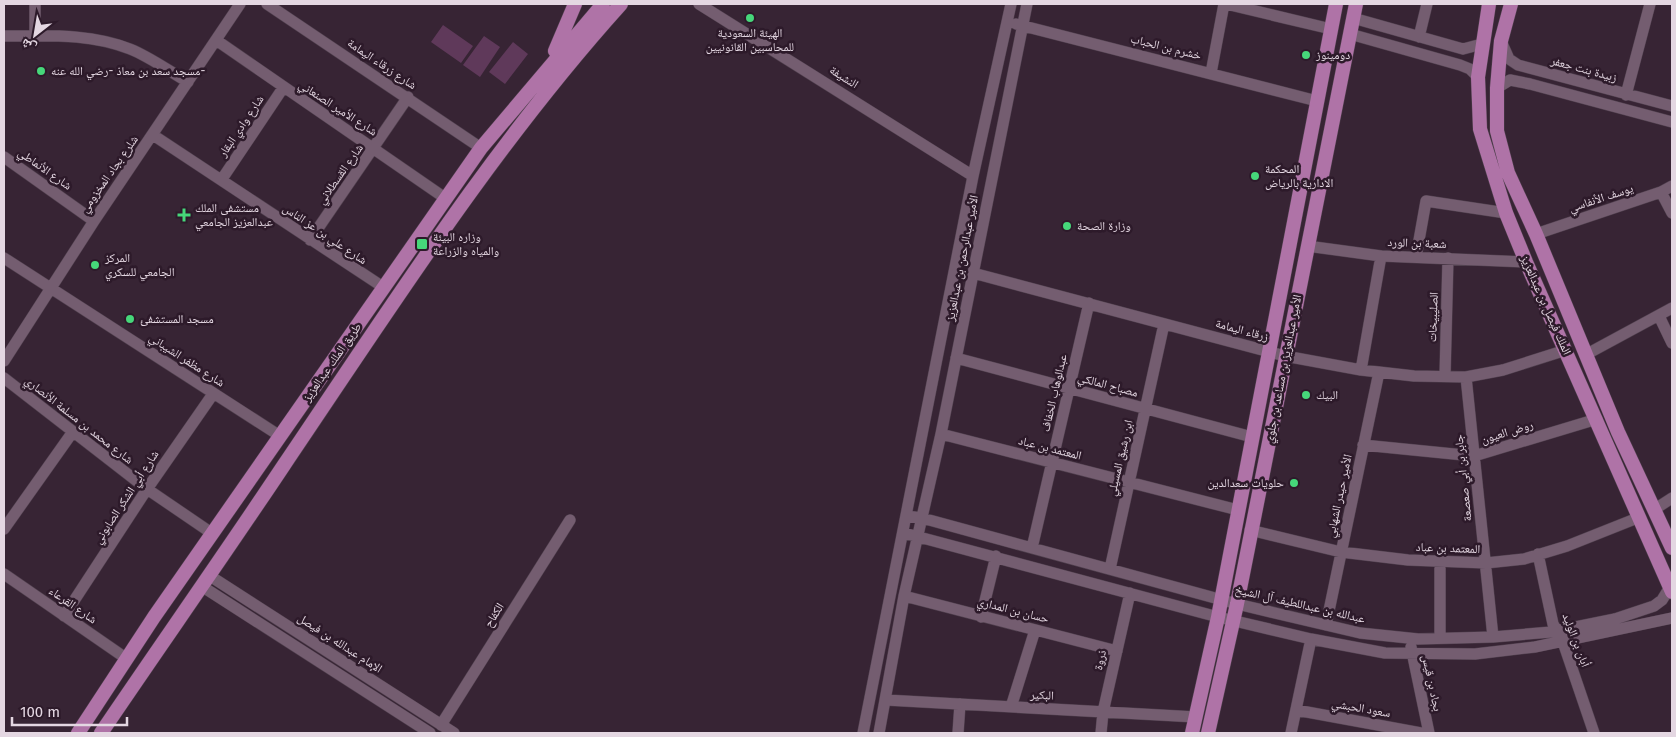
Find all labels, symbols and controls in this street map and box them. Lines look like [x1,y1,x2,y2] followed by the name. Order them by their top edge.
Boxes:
[10,10,60,60] north arrow
[744,12,756,24] marker: الهيئة السعودية للمحاسبين القانونيين
[706,26,794,54] place label: الهيئة السعودية للمحاسبين القانونيين
[1129,31,1203,64] street label: خشرم بن الحباب
[18,35,39,57] text: ش
[344,36,419,93] street label: شارع زرقاء اليمامة
[1315,48,1350,62] place label: دومينوز
[1300,49,1312,61] marker: دومينوز
[1548,53,1619,85] street label: زبيدة بنت جعفر
[827,63,861,91] street label: النشيفة
[51,64,205,81] place label: مسجد سعد بن معاذ -رضي الله عنه-
[35,65,47,77] marker: مسجد سعد بن معاذ -رضي الله عنه-
[294,77,380,141] street label: شارع الأمير الصنعاني
[215,92,269,162] street label: شارع وادي البقار
[77,133,143,217] street label: شلرع بجاد المخزومي
[314,141,368,209] street label: شارع القسطلاني
[14,145,75,195] street label: شارع الأنماطي
[1265,162,1333,190] place label: المحكمة الادارية بالرياض
[1249,170,1261,182] marker: المحكمة الادارية بالرياض
[1567,181,1636,218] street label: يوسف الأنفاسي
[943,194,981,323] street label: الأمير عبدالرحمن بن عبدالعزيز
[195,201,273,232] place label: مستشفى الملك عبدالعزيز الجامعي
[279,201,370,270] street label: شارع علي بن عز الناس
[177,208,191,222] marker: مستشفى الملك عبدالعزيز الجامعي
[1077,219,1131,233] place label: وزارة الصحة
[1061,220,1073,232] marker: وزارة الصحة
[433,230,499,258] place label: وزاره البيئة والمياه والزراعة
[1387,235,1447,251] street label: شعبة بن الورد
[415,237,429,251] marker: وزاره البيئة والمياه والزراعة
[104,251,175,282] place label: المركز الجامعي للسكري
[1517,252,1574,357] street label: الملك فيصل بن عبدالعزيز
[89,259,101,271] marker: المركز الجامعي للسكري
[1425,292,1441,342] street label: الصليبيخات
[1262,293,1307,445] street label: الأمير عبدالعزيز بن مساعد بن جلوي
[140,312,214,326] place label: مسجد المستشفئ
[124,313,136,325] marker: مسجد المستشفئ
[1214,316,1270,344] street label: زرقاء اليمامة
[299,320,365,405] street label: طريق الملك عبدالعزيز
[145,330,228,392] street label: شارع مظفر الشيباني
[1038,353,1070,433] street label: عبدالوهاب الخفاف
[1076,370,1140,403] street label: مصباح المالكي
[20,373,136,469] street label: شارع محمد بن مسلمة الأنصاري
[1316,388,1338,402] place label: البيك
[1300,389,1312,401] marker: البيك
[1479,417,1535,447] street label: روض العيون
[1104,418,1139,498] street label: ابن رشيق المسيلي
[1017,433,1083,463] street label: المعتمد بن عباد
[1451,433,1478,522] street label: جابر بن أبي صعصعة
[91,448,164,548] street label: شارع أبي الشكر الصابوني
[1323,453,1358,540] street label: الأمير حيدر الشهابي
[1207,476,1284,490] place label: حلويات سعدالدين
[1288,477,1300,489] marker: حلويات سعدالدين
[1415,540,1481,556] street label: المعتمد بن عباد
[1234,582,1366,626] street label: عبدالله بن عبداللطيف آل الشيخ
[46,583,100,627] street label: شارع القرعاء
[975,594,1051,629] street label: حسان بن المداري
[481,600,507,630] street label: الكفاح
[294,610,385,677] street label: الإمام عبدالله بن فيصل
[1559,611,1593,669] street label: أبان بن الوليد
[1091,649,1109,671] street label: ذروة
[1419,653,1445,713] street label: بجاد بن قيس
[1029,687,1054,703] street label: البكير
[12,694,128,726] scale bar
[1330,696,1392,723] street label: سعود الحبشي
[20,703,60,721] text: 100 m

